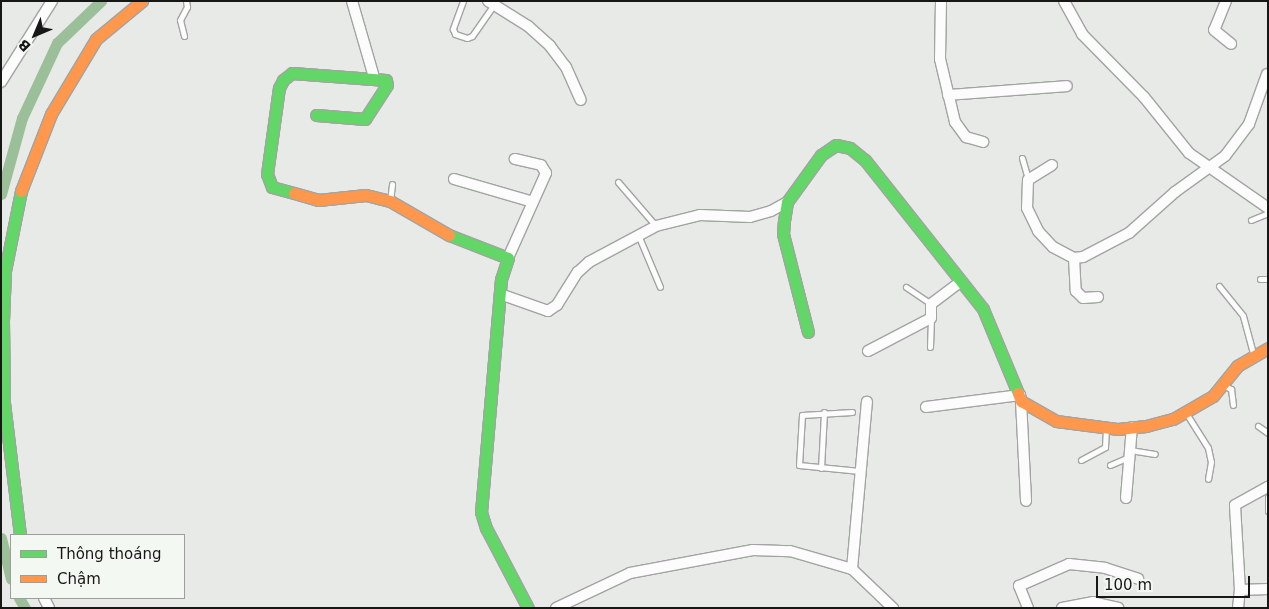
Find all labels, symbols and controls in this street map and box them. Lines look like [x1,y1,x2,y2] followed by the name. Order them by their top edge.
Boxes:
[10,10,60,60] north arrow
[15,36,34,55] text: B
[10,534,185,599] legend
[57,545,161,563] text: Thông thoáng
[1099,566,1253,598] scale bar
[57,570,101,588] text: Chậm
[1104,576,1152,594] text: 100 m

